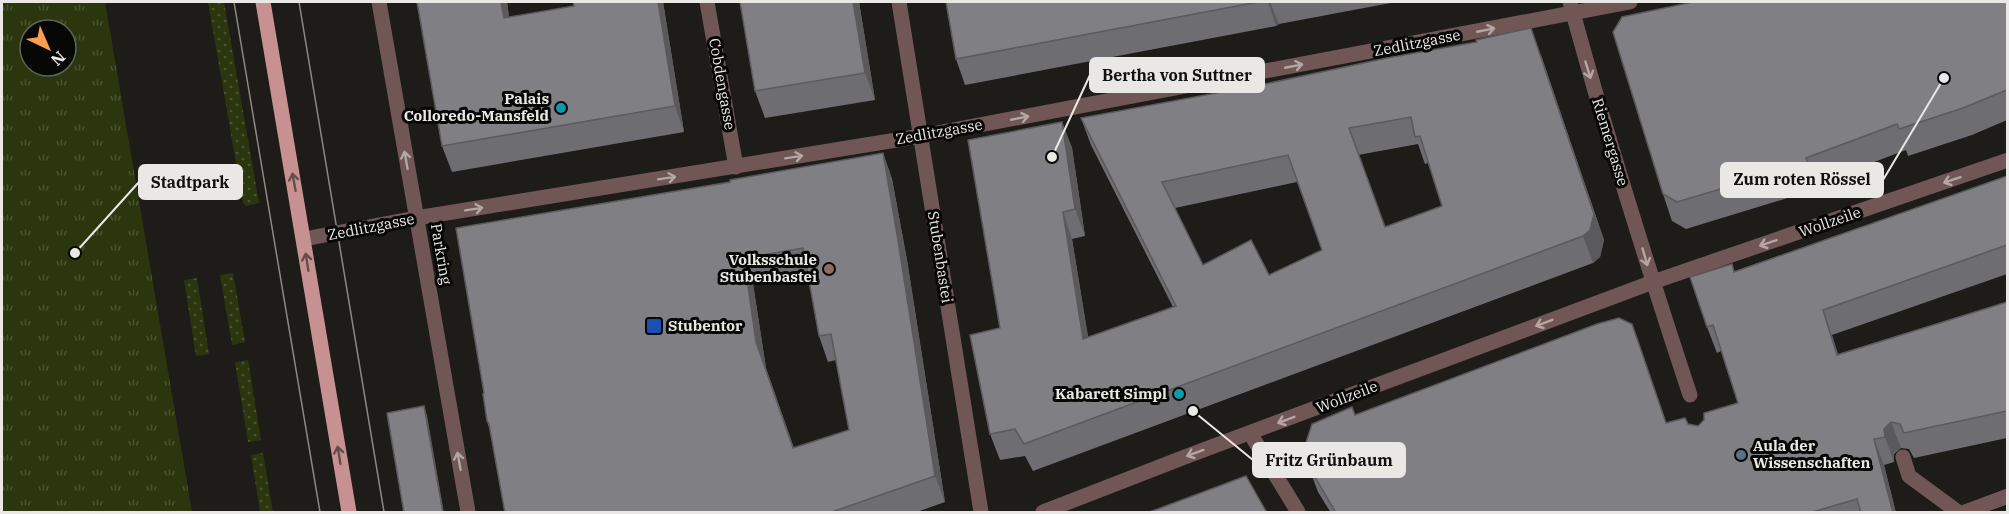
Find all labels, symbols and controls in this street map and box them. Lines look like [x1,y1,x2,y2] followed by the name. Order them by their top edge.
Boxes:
[18,18,78,78] north arrow
[1475,24,1495,35] one-way arrow
[1372,25,1462,60] street label: Zedlitzgasse
[705,37,740,131] street label: Cobdengasse
[47,47,70,70] text: N
[1090,58,1264,92] callout: Bertha von Suttner
[1284,60,1303,71] one-way arrow
[1583,60,1594,79] one-way arrow
[1102,65,1252,85] text: Bertha von Suttner
[404,89,550,125] place label: Palais Colloredo-Mansfeld
[1588,96,1633,188] street label: Riemergasse
[554,101,568,115] marker: Palais Colloredo-Mansfeld
[1009,112,1029,123] one-way arrow
[894,115,984,148] street label: Zedlitzgasse
[401,151,412,171] one-way arrow
[783,152,803,163] one-way arrow
[1721,163,1883,197] callout: Zum roten Rössel
[139,165,242,199] callout: Stadtpark
[1733,169,1871,189] text: Zum roten Rössel
[151,172,229,192] text: Stadtpark
[288,172,299,192] one-way arrow
[656,172,676,183] one-way arrow
[1943,175,1962,186] one-way arrow
[1796,202,1863,241] street label: Wollzeile
[464,203,484,214] one-way arrow
[326,209,416,244] street label: Zedlitzgasse
[924,210,957,304] street label: Stubenbastei
[427,222,456,286] street label: Parkring
[1759,238,1778,249] one-way arrow
[1640,247,1651,266] one-way arrow
[720,250,817,286] place label: Volksschule Stubenbastei
[302,253,313,273] one-way arrow
[822,262,836,276] marker: Volksschule Stubenbastei
[668,316,743,335] place label: Stubentor
[645,317,663,335] marker: Stubentor
[1535,319,1554,330] one-way arrow
[1313,376,1380,417] street label: Wollzeile
[1055,384,1167,403] place label: Kabarett Simpl
[1172,387,1186,401] marker: Kabarett Simpl
[1277,415,1296,426] one-way arrow
[1753,436,1871,472] place label: Aula der Wissenschaften
[1253,443,1405,477] callout: Fritz Grünbaum
[333,445,344,465] one-way arrow
[1734,448,1748,462] marker: Aula der Wissenschaften
[1186,449,1205,460] one-way arrow
[1265,450,1393,470] text: Fritz Grünbaum
[453,452,464,471] one-way arrow

